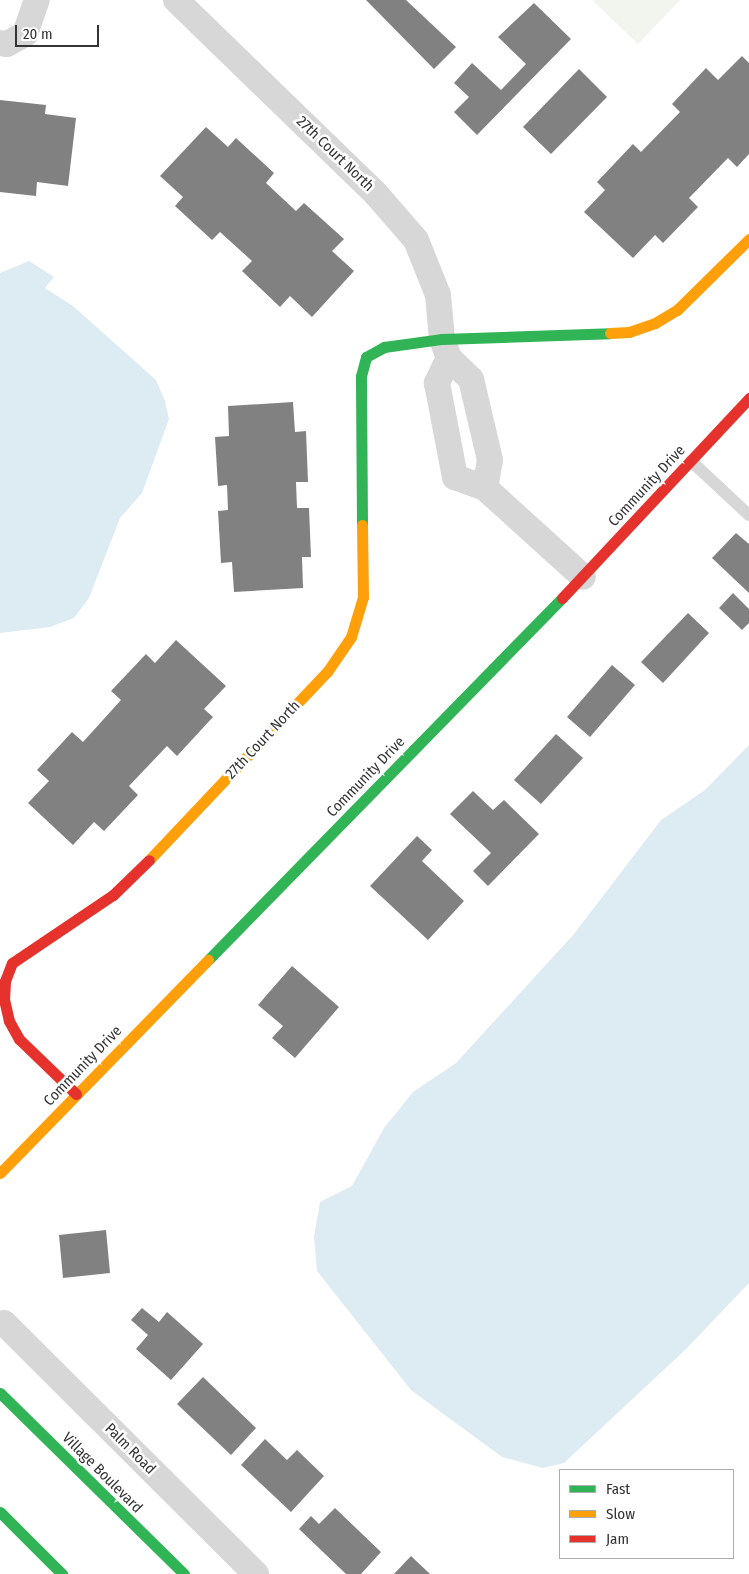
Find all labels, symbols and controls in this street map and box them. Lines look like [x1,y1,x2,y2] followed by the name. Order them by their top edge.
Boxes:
[18,15,101,47] scale bar
[23,25,53,43] text: 20 m
[293,113,377,195] street label: 27th Court North
[605,442,689,530] street label: Community Drive
[222,697,304,783] street label: 27th Court North
[323,733,409,821] street label: Community Drive
[40,1022,126,1110] street label: Community Drive
[101,1420,159,1478] street label: Palm Road
[58,1429,146,1517] street label: Village Boulevard
[559,1469,734,1559] legend
[606,1480,630,1498] text: Fast
[606,1505,635,1523] text: Slow
[606,1530,629,1548] text: Jam

